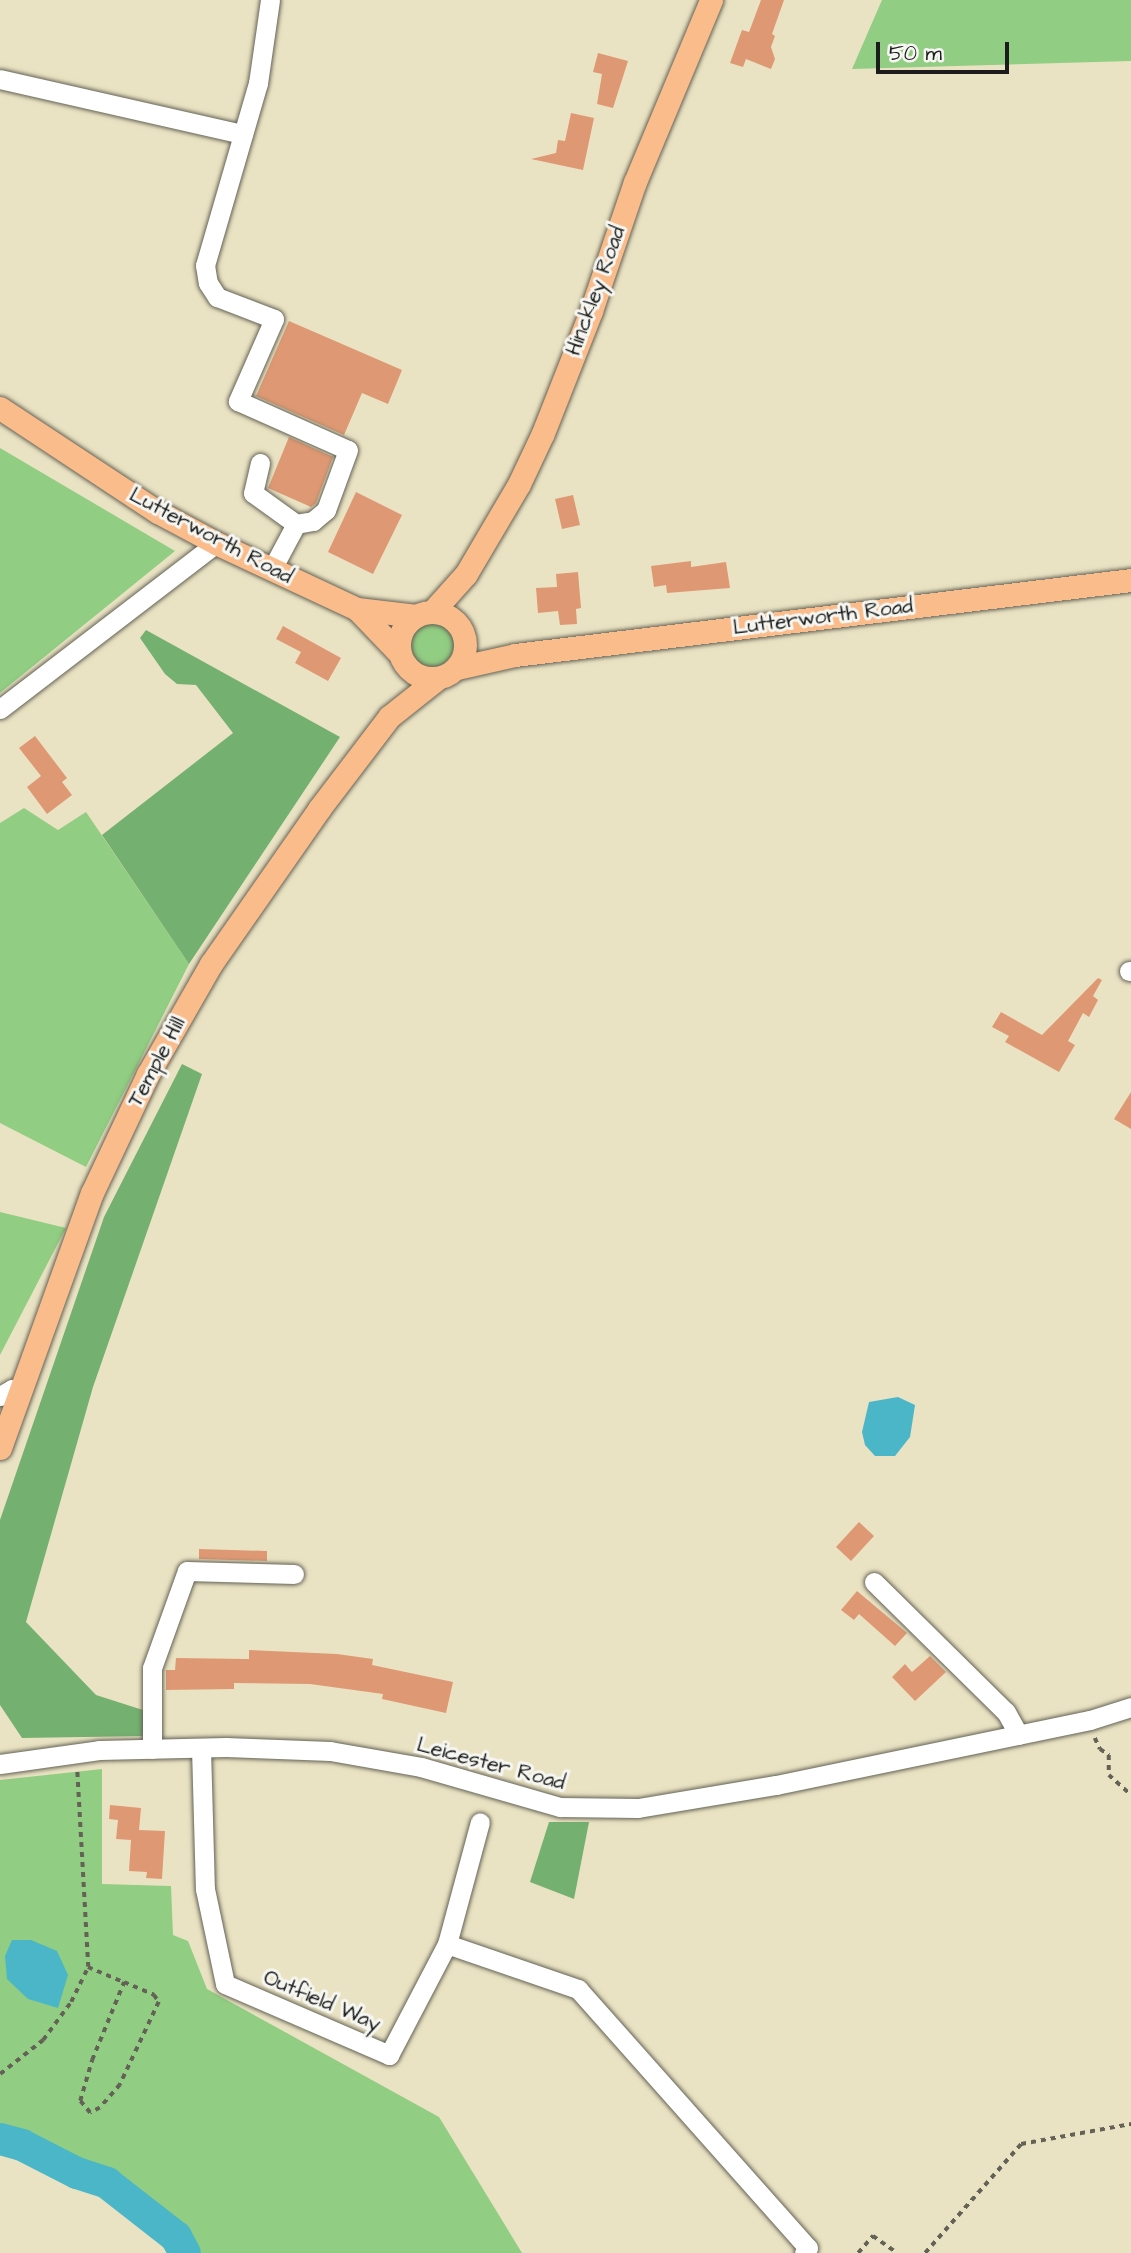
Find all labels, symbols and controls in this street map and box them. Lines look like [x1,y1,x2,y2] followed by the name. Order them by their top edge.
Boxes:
[879,28,1012,72] scale bar
[889,39,942,68] text: 50 m
[561,223,631,359] street label: Hinckley Road
[125,482,297,590] street label: Lutterworth Road
[732,593,914,641] street label: Lutterworth Road
[123,1013,191,1111] street label: Temple Hill
[414,1732,568,1796] street label: Leicester Road
[260,1965,384,2037] street label: Outfield Way

